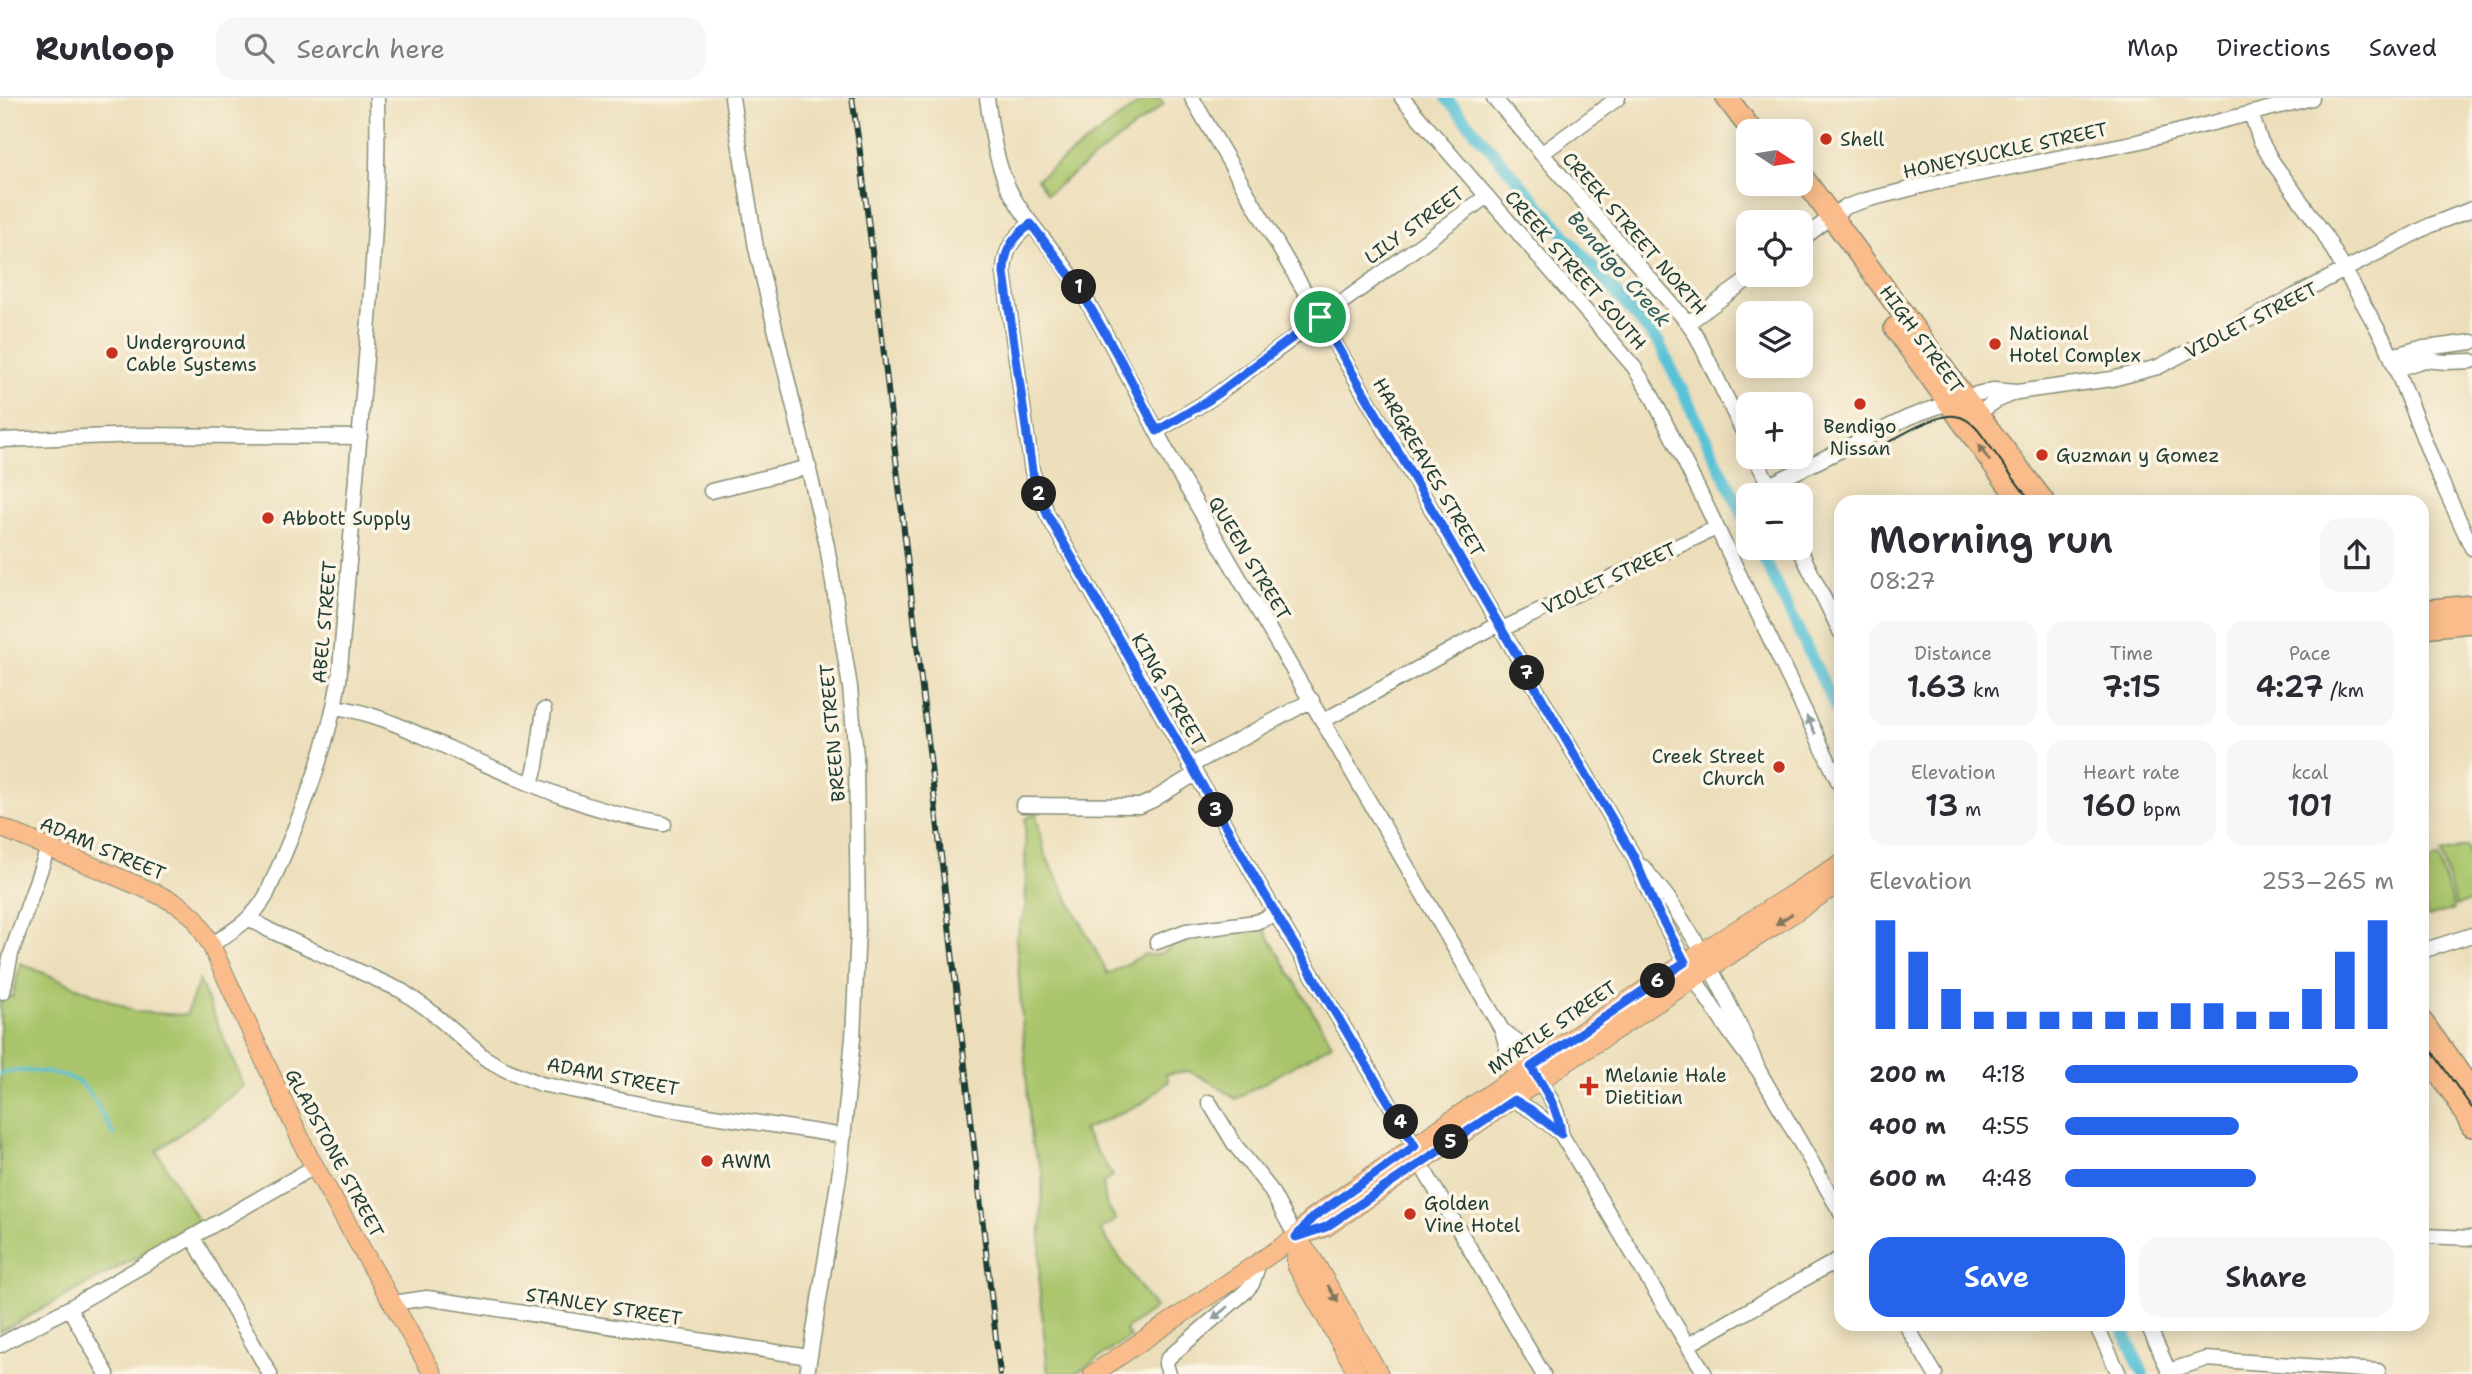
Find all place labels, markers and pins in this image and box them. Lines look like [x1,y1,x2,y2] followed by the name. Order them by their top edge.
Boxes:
[1840,127,1884,152] place label: Shell
[1818,131,1834,147] marker: Shell
[1062,270,1096,304] pin: 1
[1290,287,1350,347] pin
[2009,321,2141,368] place label: National Hotel Complex
[126,330,257,377] place label: Underground Cable Systems
[1987,336,2003,352] marker: National Hotel Complex
[104,345,120,361] marker: Underground Cable Systems
[1852,396,1868,412] marker: Bendigo Nissan
[1823,414,1897,461] place label: Bendigo Nissan
[2056,443,2220,468] place label: Guzman y Gomez
[2034,447,2050,463] marker: Guzman y Gomez
[1021,476,1056,512] pin: 2
[282,506,411,531] place label: Abbott Supply
[260,510,276,526] marker: Abbott Supply
[1510,656,1544,690] pin: 7
[1652,744,1765,791] place label: Creek Street Church
[1771,759,1787,775] marker: Creek Street Church
[1198,792,1234,828] pin: 3
[1640,964,1676,998] pin: 6
[1605,1063,1727,1110] place label: Melanie Hale Dietitian
[1579,1076,1599,1096] marker: Melanie Hale Dietitian
[1384,1104,1418,1140] pin: 4
[1434,1124,1468,1160] pin: 5
[721,1149,771,1174] place label: AWM
[699,1153,715,1169] marker: AWM
[1424,1191,1520,1238] place label: Golden Vine Hotel
[1402,1206,1418,1222] marker: Golden Vine Hotel

